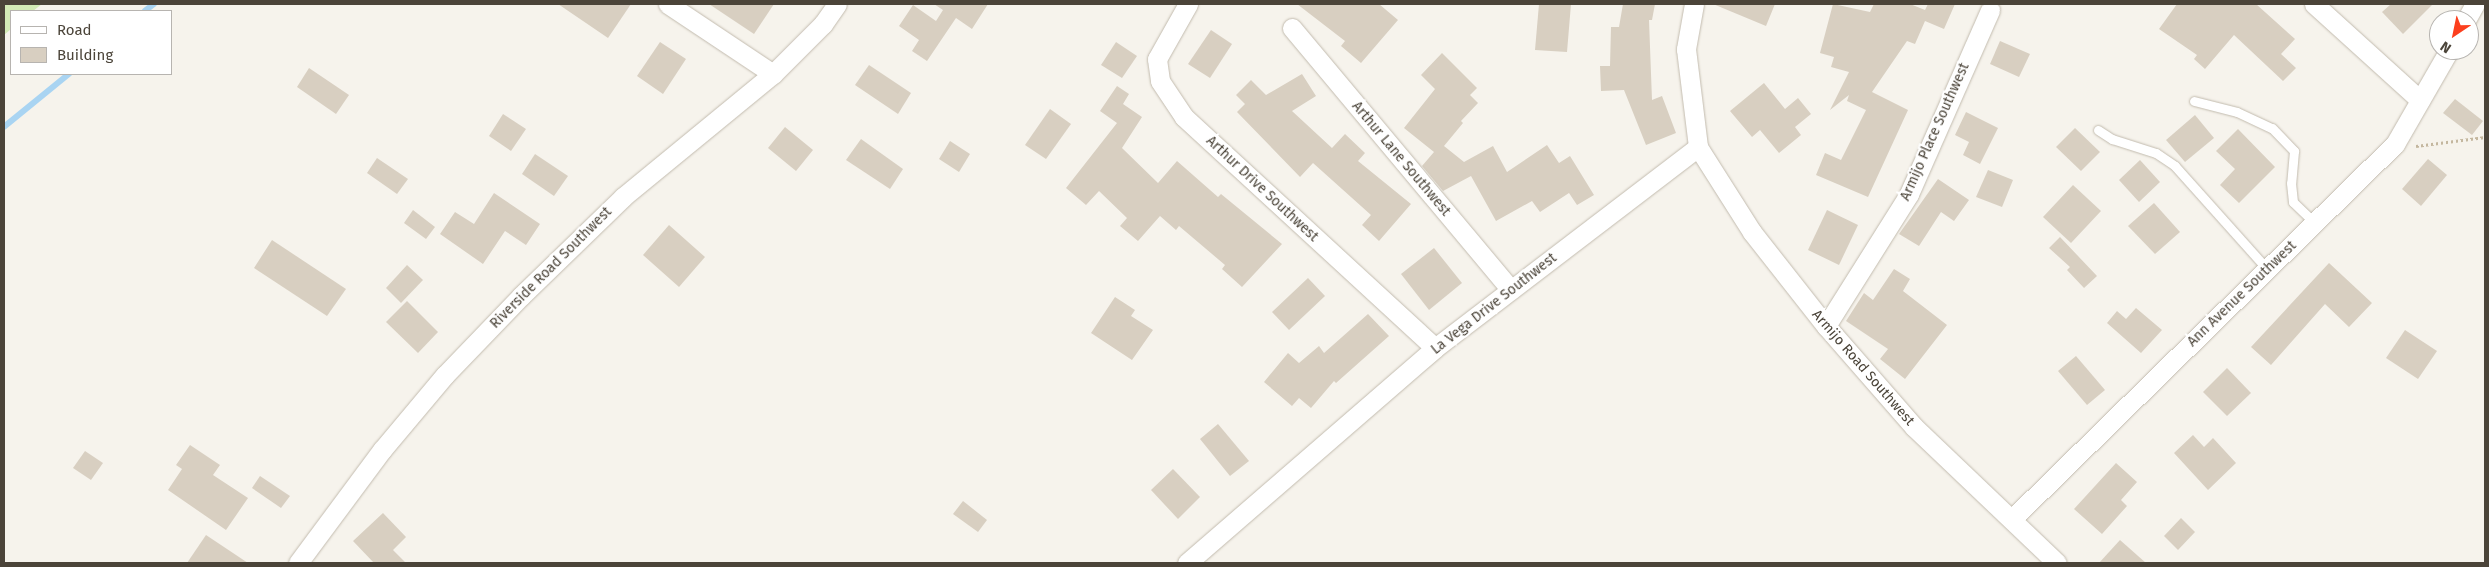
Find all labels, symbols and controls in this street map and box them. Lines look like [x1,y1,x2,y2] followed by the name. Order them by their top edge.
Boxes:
[10,10,172,75] legend
[2429,10,2479,60] north arrow
[57,21,92,39] text: Road
[2437,37,2455,57] text: N
[57,46,113,64] text: Building
[1897,61,1973,203] street label: Armijo Place Southwest
[1348,98,1454,220] street label: Arthur Lane Southwest
[1203,133,1321,245] street label: Arthur Drive Southwest
[487,204,615,332] street label: Riverside Road Southwest
[2184,238,2300,350] street label: Ann Avenue Southwest
[1428,250,1560,358] street label: La Vega Drive Southwest
[1808,307,1918,429] street label: Armijo Road Southwest

